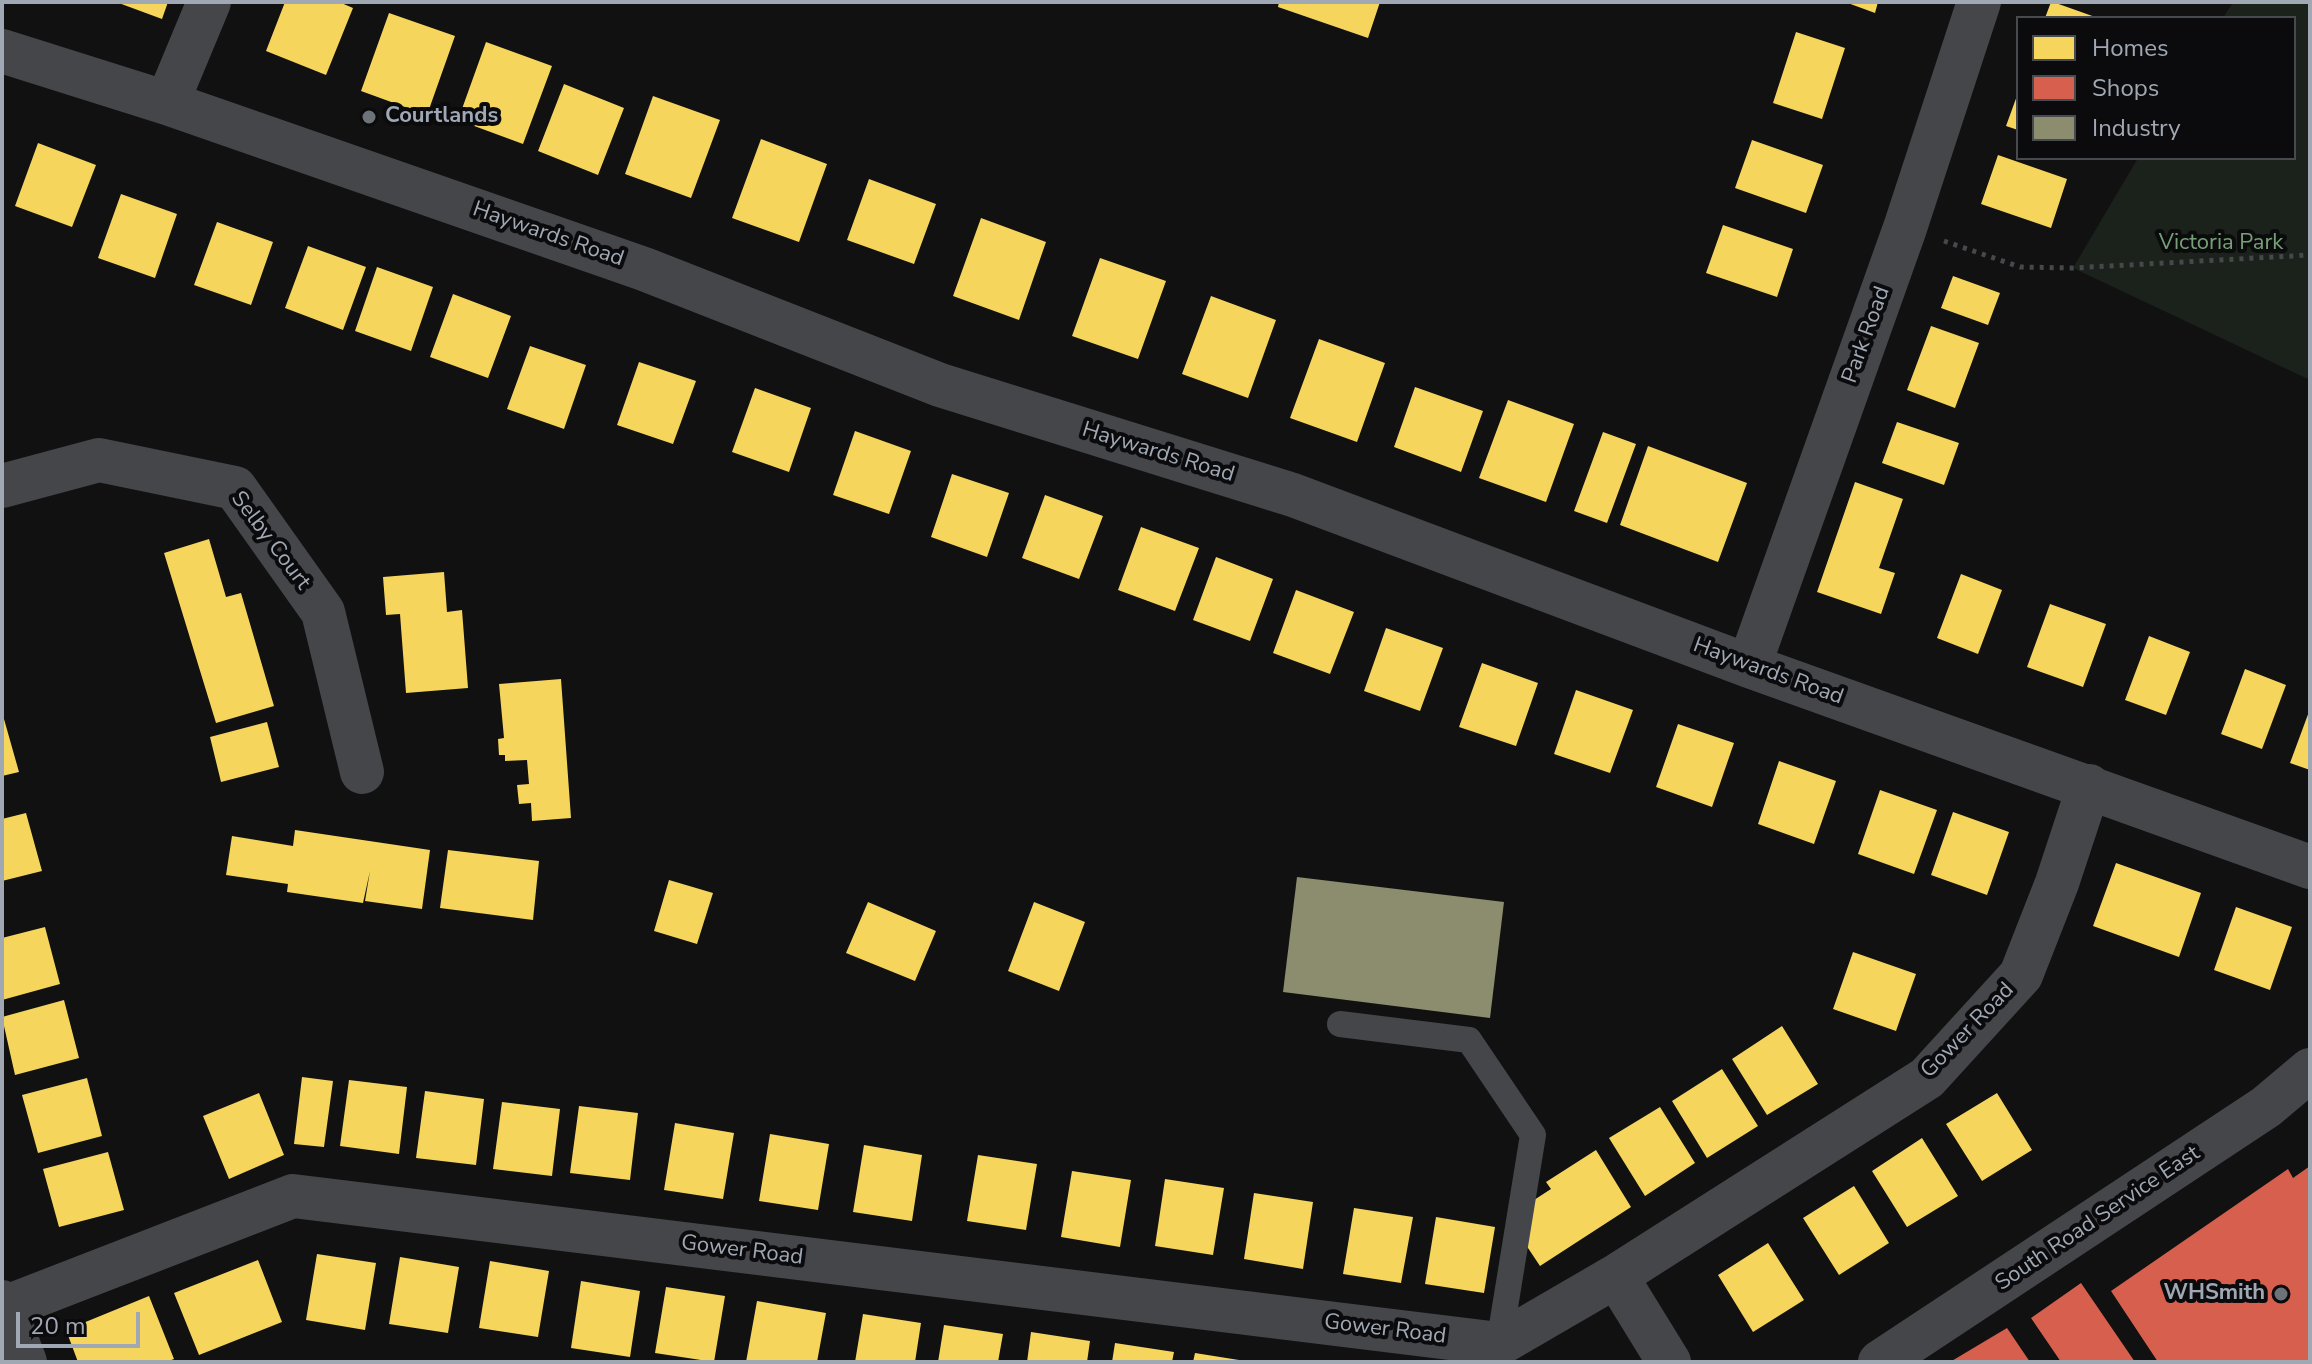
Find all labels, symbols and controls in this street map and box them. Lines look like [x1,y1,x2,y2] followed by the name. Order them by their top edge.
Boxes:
[2016,16,2296,160] legend
[2092,32,2168,64] text: Homes
[2092,72,2159,104] text: Shops
[385,104,498,130] place label: Courtlands
[360,108,378,126] marker: Courtlands
[2092,112,2181,144] text: Industry
[469,197,627,273] street label: Haywards Road
[2159,231,2283,257] park label: Victoria Park
[1837,283,1897,387] street label: Park Road
[1079,417,1237,489] street label: Haywards Road
[225,487,315,595] street label: Selby Court
[1689,633,1847,711] street label: Haywards Road
[1916,978,2020,1084] street label: Gower Road
[1991,1141,2205,1297] street label: South Road Service East
[679,1230,805,1272] street label: Gower Road
[2163,1281,2265,1307] place label: WHSmith
[2272,1285,2290,1303] marker: WHSmith
[20,1296,144,1346] scale bar
[1322,1309,1448,1351] street label: Gower Road
[30,1310,86,1342] text: 20 m

